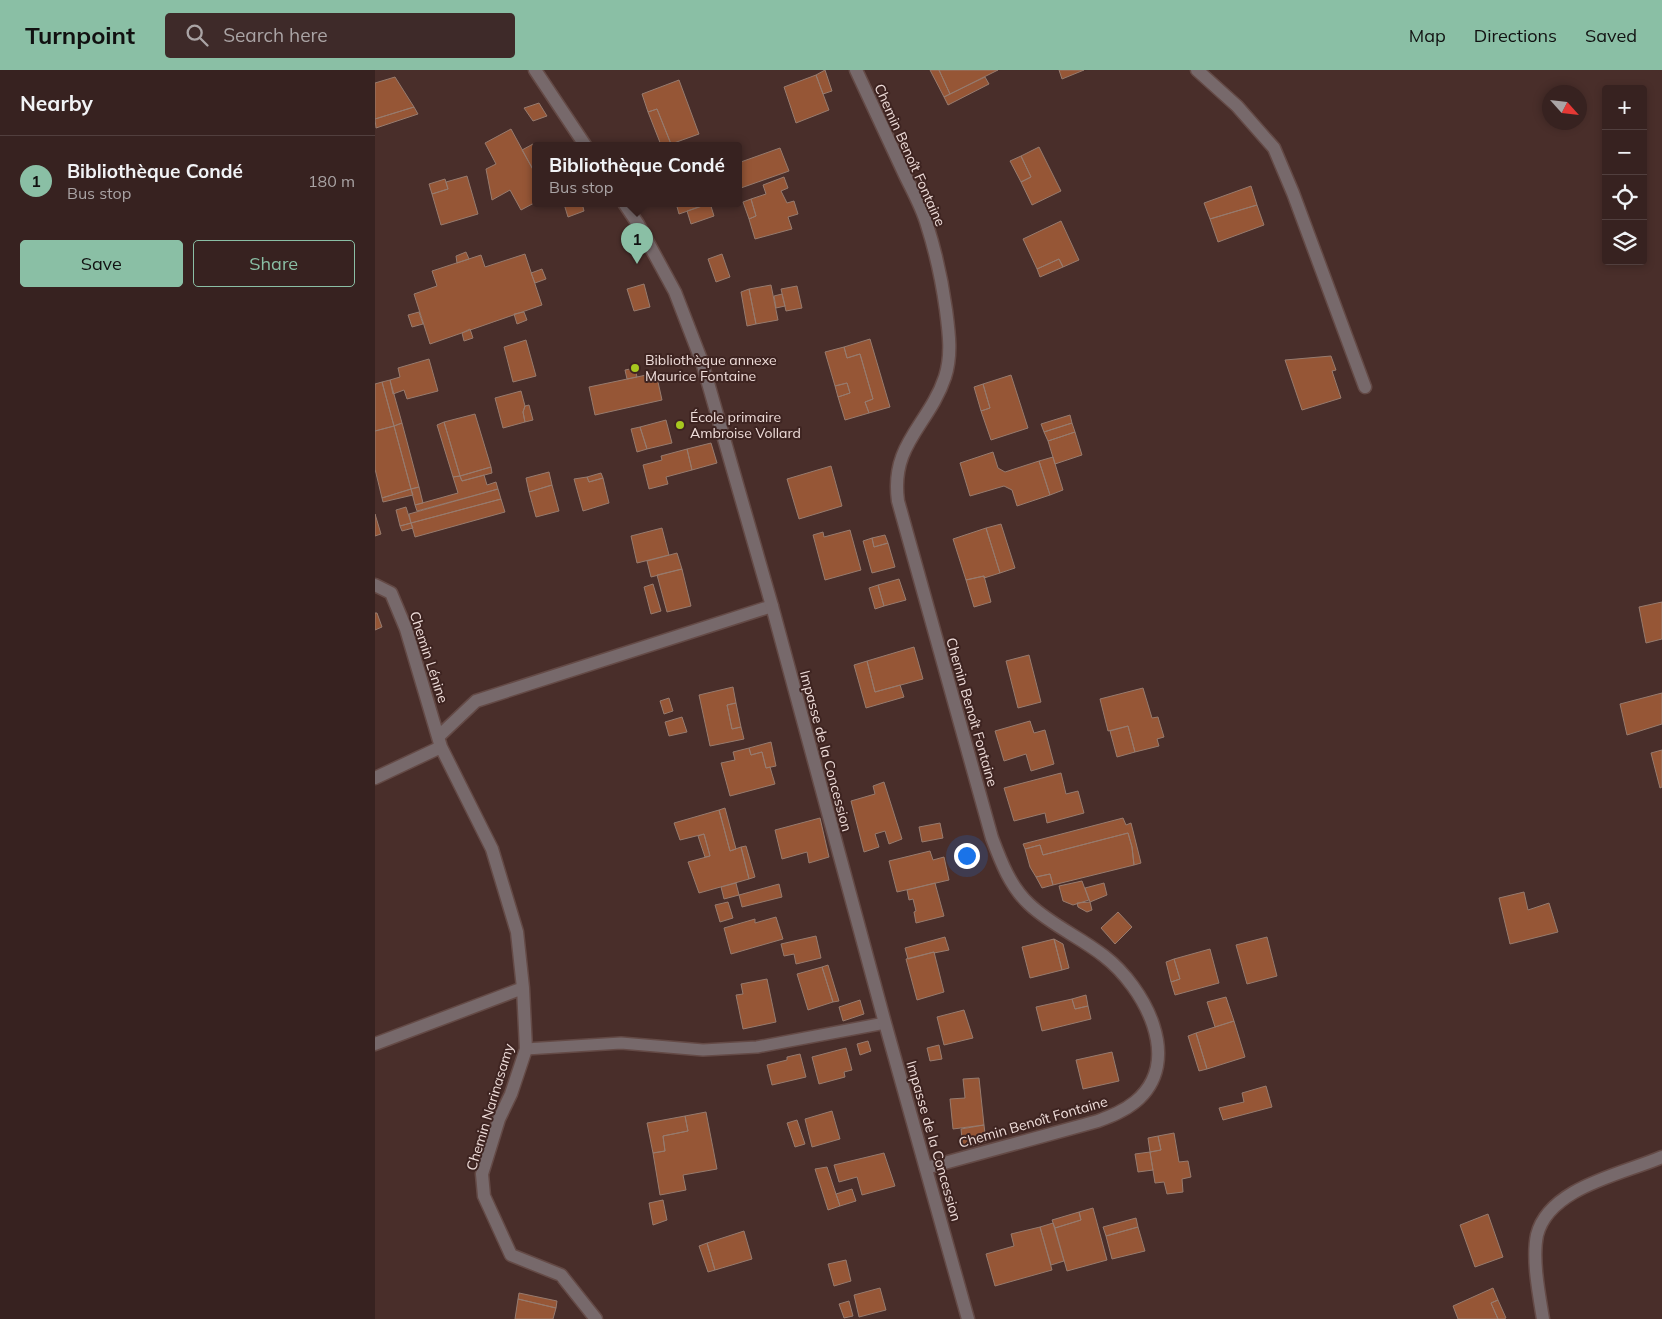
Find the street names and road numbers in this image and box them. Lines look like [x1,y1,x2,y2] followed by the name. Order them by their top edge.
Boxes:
[870,81,950,229] street label: Chemin Benoît Fontaine
[406,609,452,705] street label: Chemin Lénine
[942,635,1002,789] street label: Chemin Benoît Fontaine
[796,668,856,834] street label: Impasse de la Concession
[462,1041,518,1173] street label: Chemin Narinasamy
[902,1059,966,1223] street label: Impasse de la Concession
[956,1092,1110,1152] street label: Chemin Benoît Fontaine

